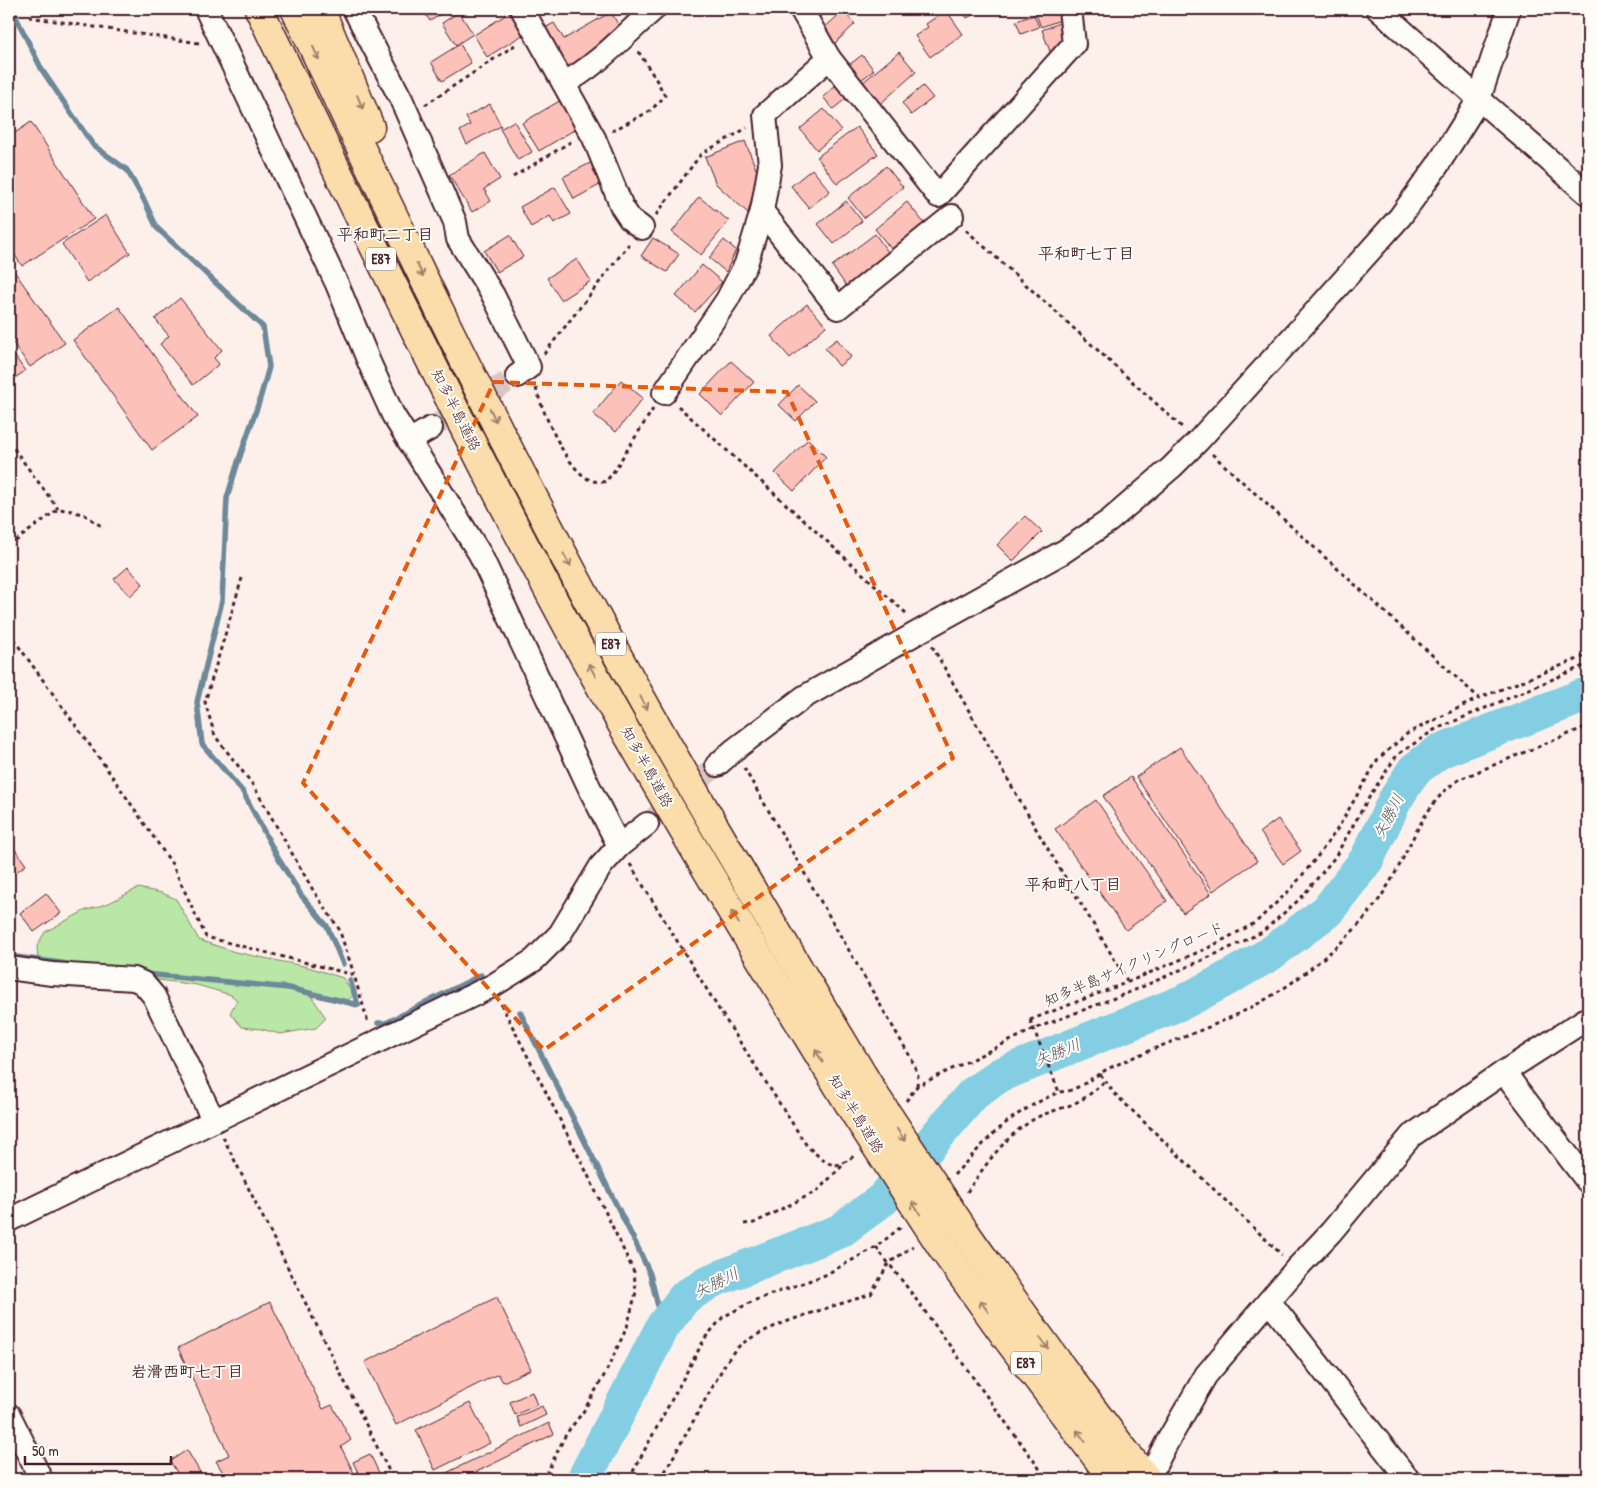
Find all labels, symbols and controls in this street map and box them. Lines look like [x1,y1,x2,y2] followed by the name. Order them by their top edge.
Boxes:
[312,45,321,60] one-way arrow
[355,94,365,109] one-way arrow
[337,223,433,245] district label: 平和町二丁目
[1038,242,1134,264] district label: 平和町七丁目
[366,248,396,270] road number: E87
[416,262,425,277] one-way arrow
[427,365,486,455] street label: 知多半島道路
[488,408,498,423] one-way arrow
[563,552,572,567] one-way arrow
[596,633,626,656] road number: E87
[587,663,596,678] one-way arrow
[640,695,649,710] one-way arrow
[616,722,678,811] street label: 知多半島道路
[1367,790,1409,842] water label: 矢勝川
[1025,873,1121,895] district label: 平和町八丁目
[730,910,740,924] one-way arrow
[1041,916,1227,1011] street label: 知多半島サイクリングロード
[1031,1033,1083,1071] water label: 矢勝川
[814,1049,824,1063] one-way arrow
[824,1070,889,1157] street label: 知多半島道路
[896,1127,906,1141] one-way arrow
[911,1202,921,1216] one-way arrow
[690,1262,742,1302] water label: 矢勝川
[979,1299,989,1313] one-way arrow
[1039,1336,1050,1349] one-way arrow
[1011,1352,1041,1375] road number: E87
[131,1360,243,1382] district label: 岩滑西町七丁目
[1075,1430,1086,1443] one-way arrow
[25,1433,171,1465] scale bar
[32,1440,59,1461] text: 50 m

